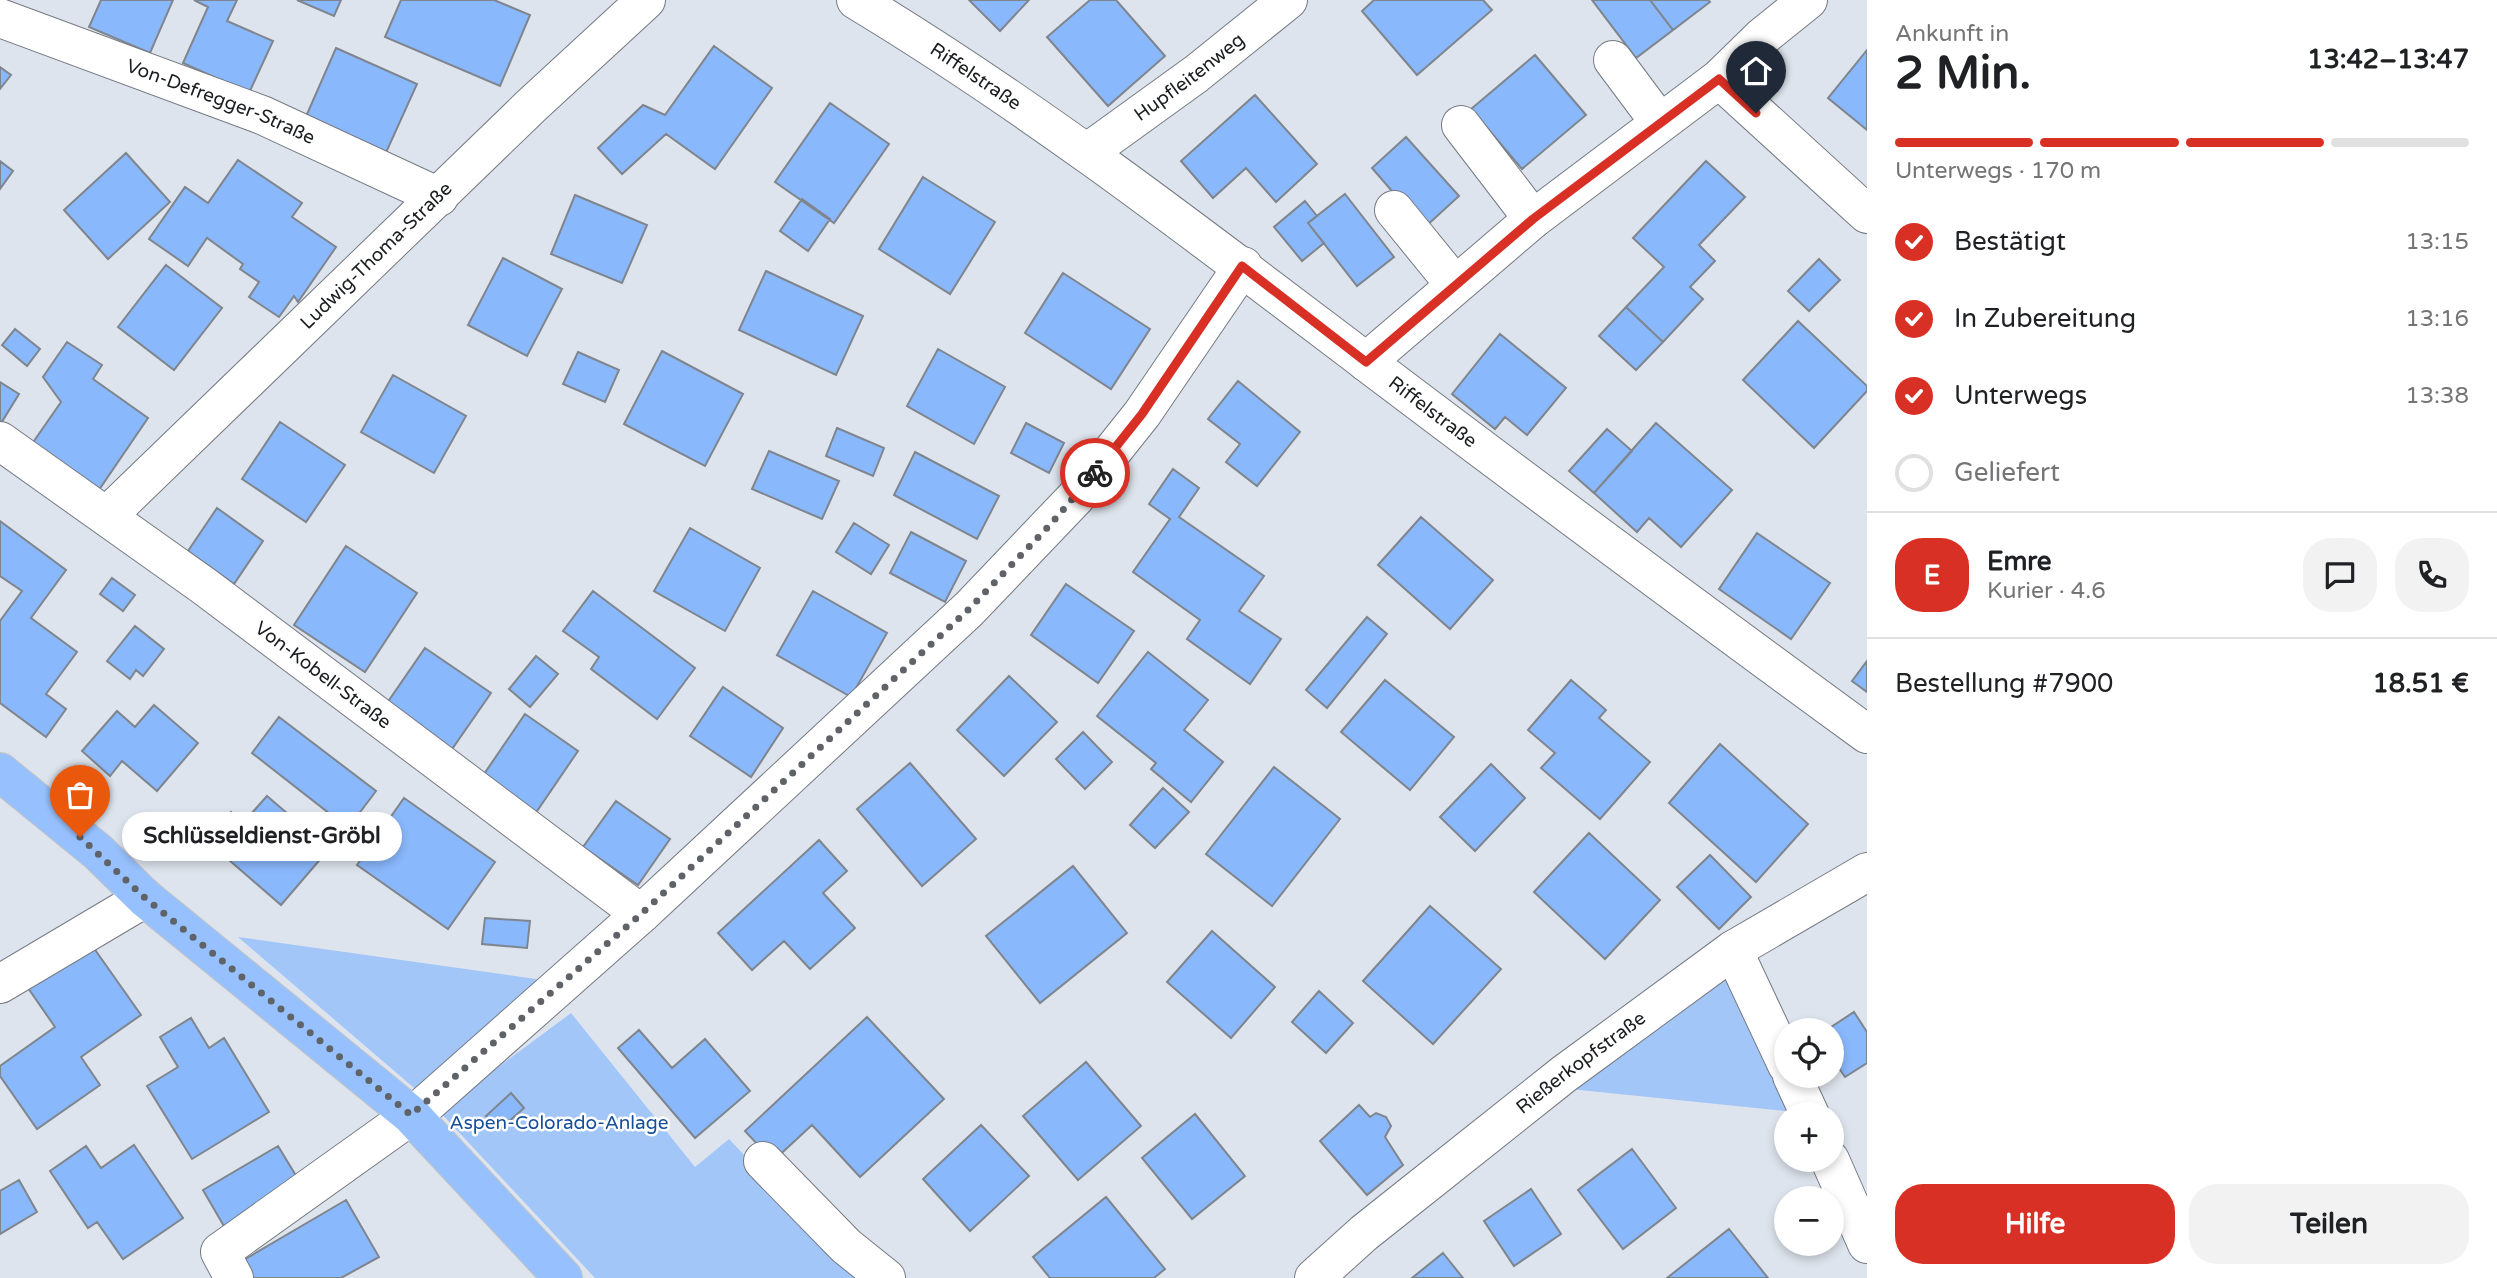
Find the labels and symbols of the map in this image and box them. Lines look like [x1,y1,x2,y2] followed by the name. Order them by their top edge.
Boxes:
[1130,29,1249,126] street label: Hupfleitenweg
[926,38,1025,115] street label: Riffelstraße
[1726,41,1786,113] pin
[123,55,318,149] street label: Von-Defregger-Straße
[296,178,456,334] street label: Ludwig-Thoma-Straße
[1384,372,1481,452] street label: Riffelstraße
[1060,438,1130,508] courier
[250,617,395,734] street label: Von-Kobell-Straße
[50,765,110,837] pin
[122,812,402,862] callout: Schlüsseldienst-Gröbl
[1512,1007,1650,1119] street label: Rießerkopfstraße
[450,1112,668,1134] park label: Aspen-Colorado-Anlage

